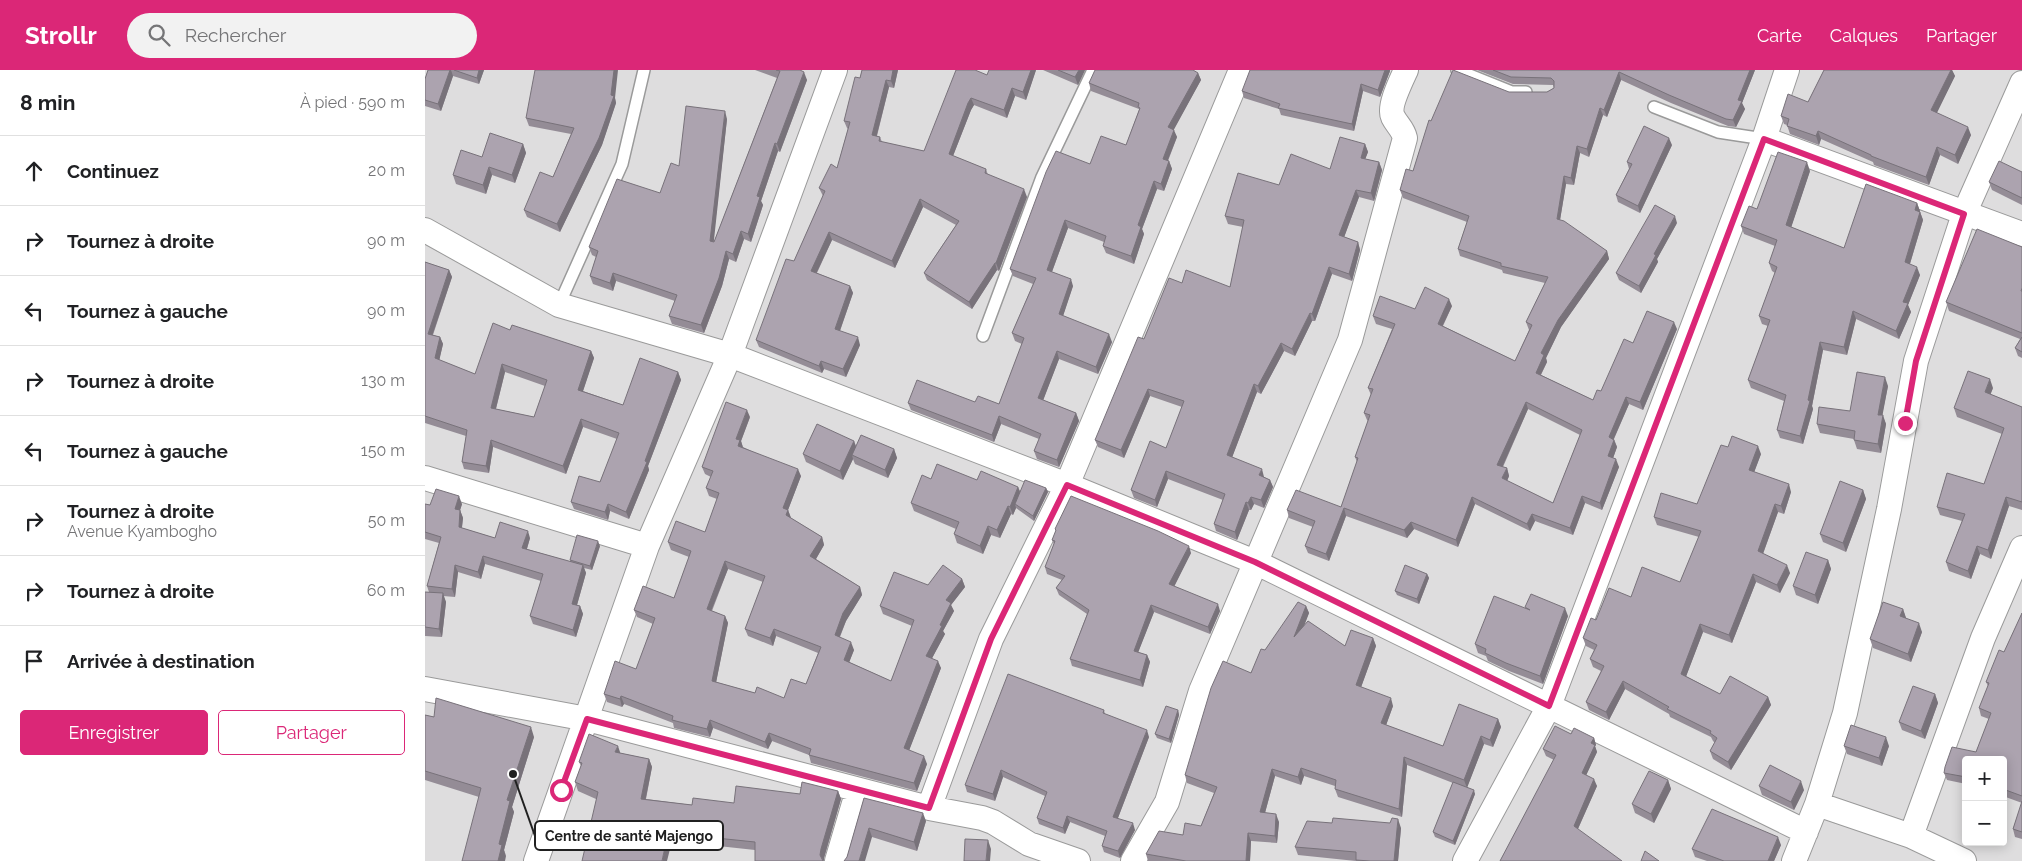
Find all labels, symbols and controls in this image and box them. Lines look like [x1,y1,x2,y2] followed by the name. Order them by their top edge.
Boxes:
[127,13,477,58] search box
[25,21,97,50] text: Strollr
[145,21,173,49] icon: search
[185,24,286,46] text: Rechercher
[1757,25,1802,46] text: Carte
[1830,25,1898,46] text: Calques
[1926,25,1997,46] text: Partager
[20,90,75,115] text: 8 min
[300,93,405,112] text: À pied · 590 m
[20,157,48,185] icon: ahead
[67,160,159,182] text: Continuez
[368,161,405,180] text: 20 m
[20,227,48,255] icon: right
[67,230,214,252] text: Tournez à droite
[367,231,405,250] text: 90 m
[20,297,48,325] icon: left
[67,300,228,322] text: Tournez à gauche
[367,301,405,320] text: 90 m
[20,367,48,395] icon: right
[67,370,214,392] text: Tournez à droite
[361,371,405,390] text: 130 m
[1894,412,1917,435] route end
[20,437,48,465] icon: left
[67,440,228,462] text: Tournez à gauche
[361,441,405,460] text: 150 m
[67,500,214,522] text: Tournez à droite
[20,507,48,535] icon: right
[368,511,405,530] text: 50 m
[67,522,217,541] text: Avenue Kyambogho
[20,577,48,605] icon: right
[67,580,214,602] text: Tournez à droite
[367,581,405,600] text: 60 m
[20,647,48,675] icon: arrive
[67,650,255,672] text: Arrivée à destination
[20,710,208,755] button: Enregistrer
[218,710,405,755] button: Partager
[1962,756,2007,846] map controls
[1962,756,2007,801] button: +
[550,779,573,802] route start
[1962,801,2007,846] button: −
[535,821,723,850] callout: Centre de santé Majengo
[545,828,713,844] text: Centre de santé Majengo

